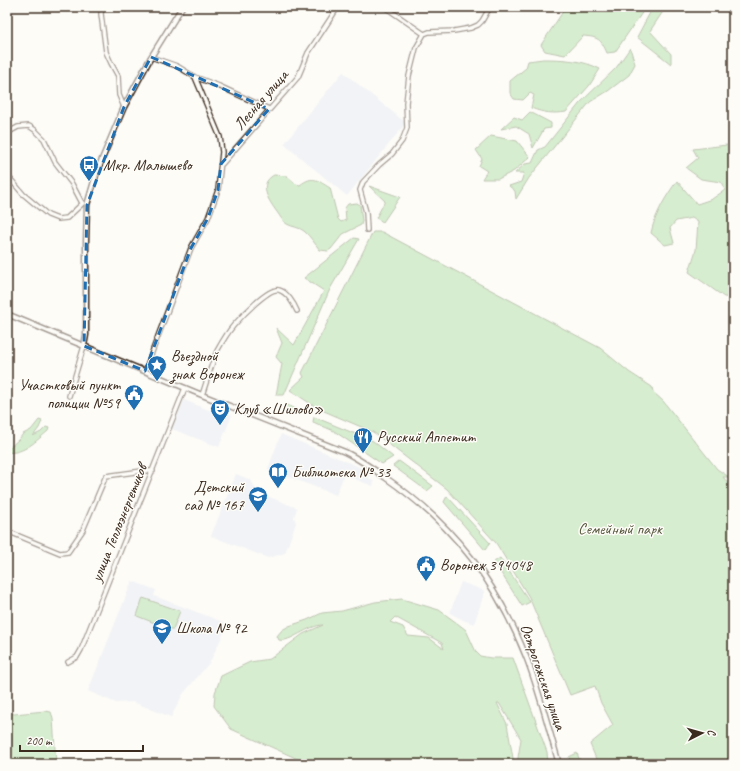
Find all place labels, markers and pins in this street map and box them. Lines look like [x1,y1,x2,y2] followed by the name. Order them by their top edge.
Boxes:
[78,154,100,182] bus stop icon: Мкр. Малышево
[103,155,194,175] place label: Мкр. Малышево
[169,346,246,384] place label: Въездной знак Воронеж
[146,354,168,382] place icon: Въездной знак Воронеж
[19,375,122,413] place label: Участковый пункт полиции №59
[123,383,145,411] public building icon: Участковый пункт полиции №59
[209,398,231,426] theatre icon: Клуб «Шилово»
[234,399,324,419] place label: Клуб «Шилово»
[352,426,374,454] restaurant icon: Русский Аппетит
[377,427,477,447] place label: Русский Аппетит
[267,461,289,489] library icon: Библиотека № 33
[292,462,392,482] place label: Библиотека № 33
[184,477,245,515] place label: Детский сад № 167
[247,485,269,513] school or university icon: Детский сад № 167
[415,554,437,582] public building icon: Воронеж 394048
[440,555,534,575] place label: Воронеж 394048
[151,617,173,645] school or university icon: Школа № 92
[176,618,248,638] place label: Школа № 92

